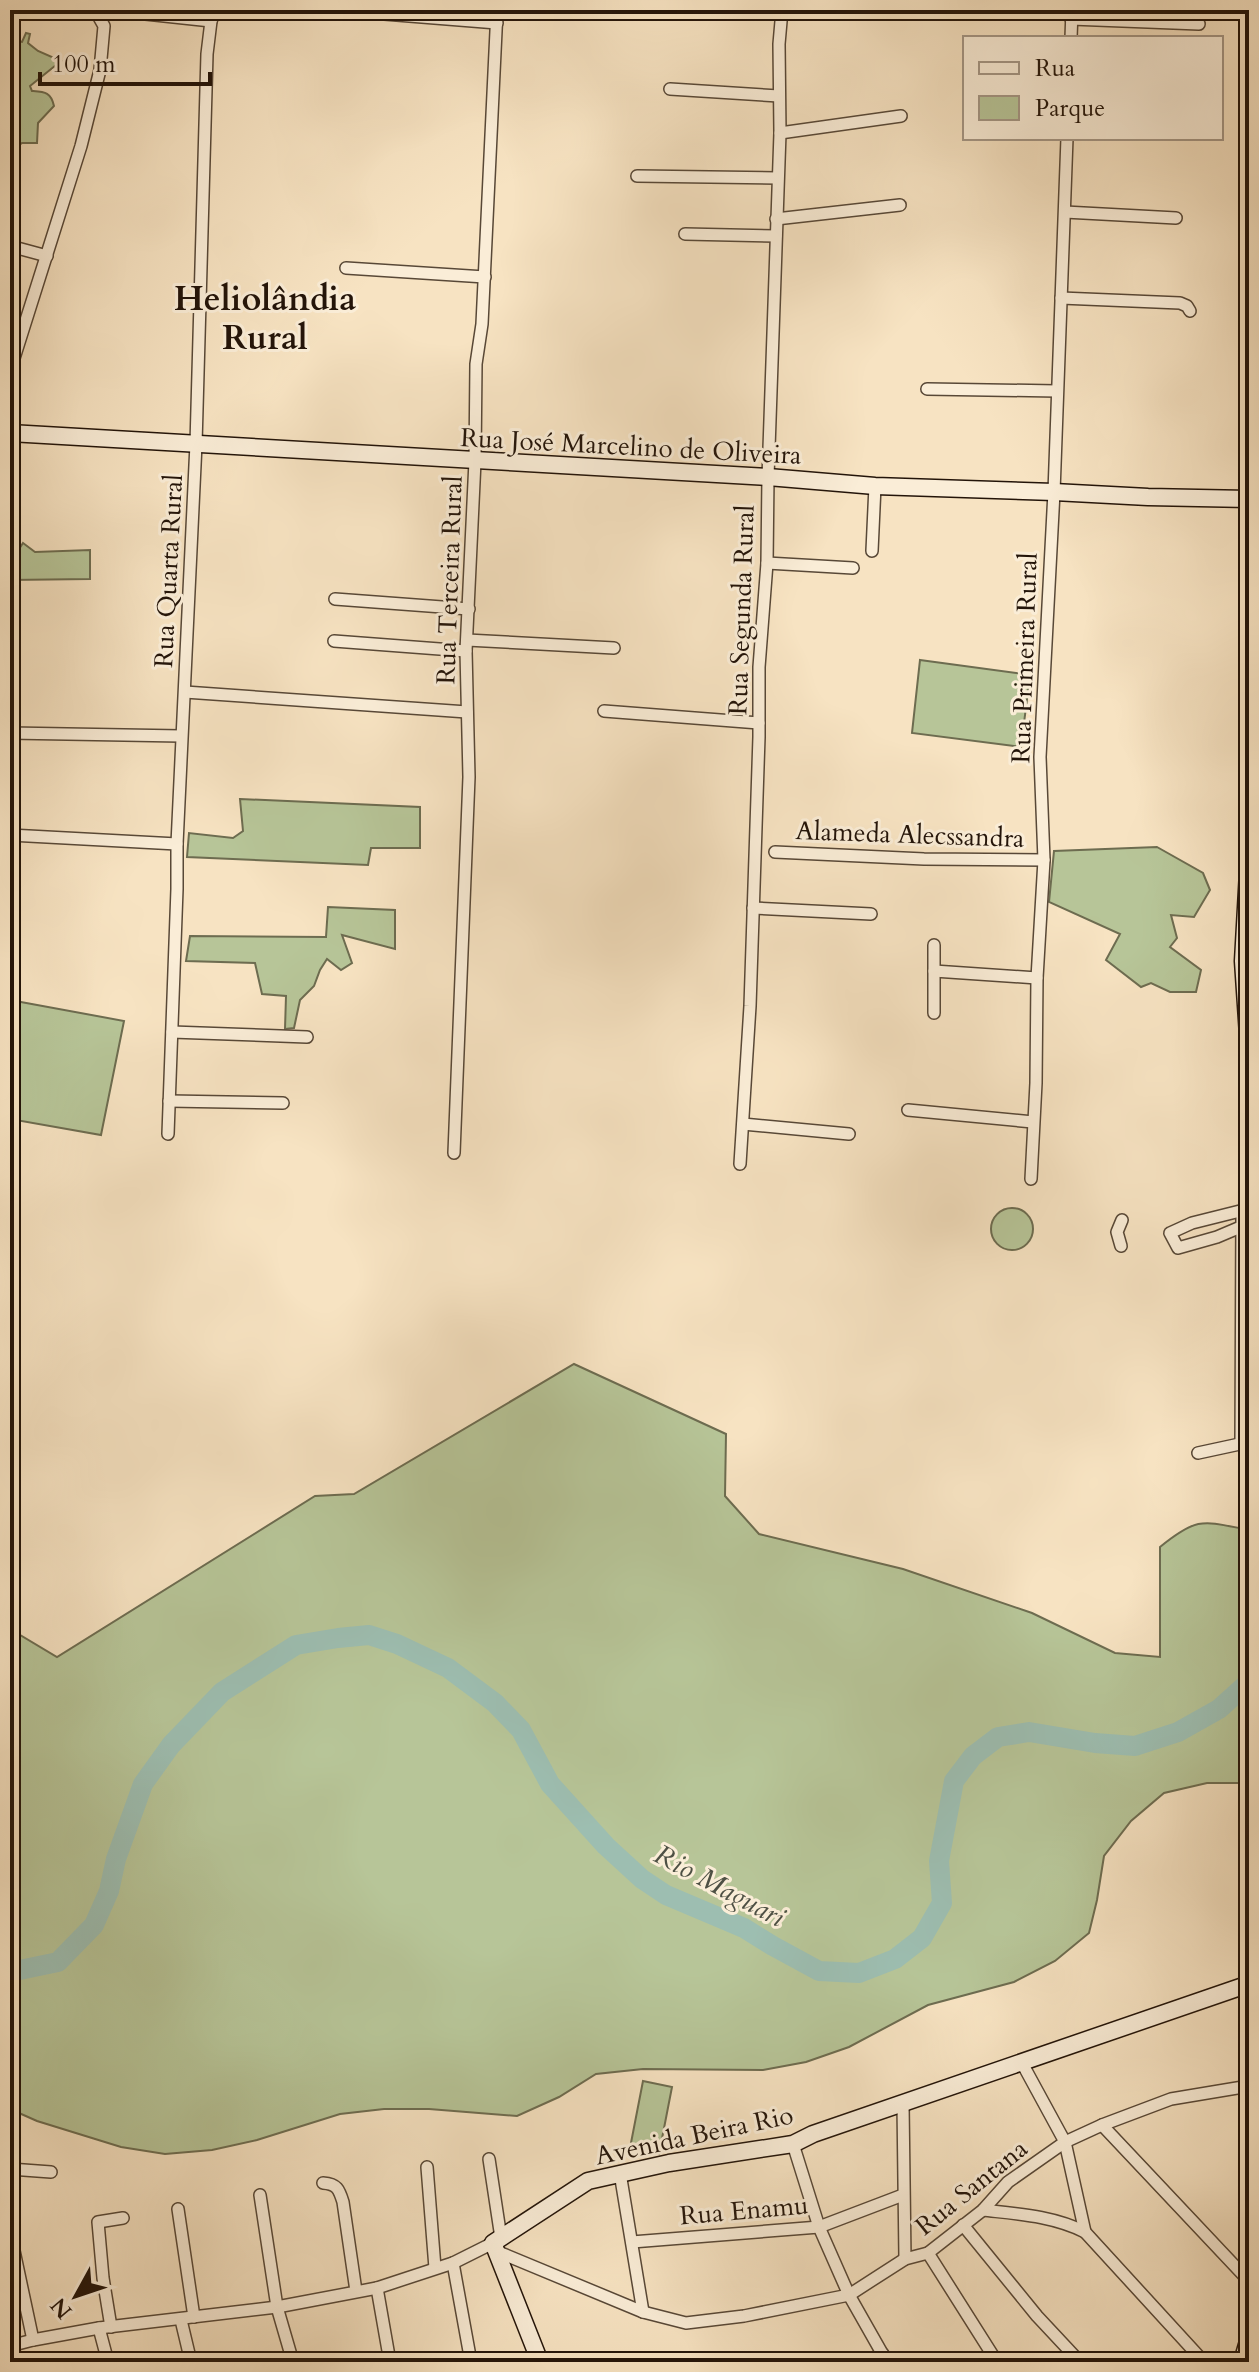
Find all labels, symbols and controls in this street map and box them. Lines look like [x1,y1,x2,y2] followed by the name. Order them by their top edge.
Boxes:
[40,36,210,86] scale bar
[963,36,1223,140] legend
[52,48,116,81] text: 100 m
[1035,52,1076,85] text: Rua
[1035,92,1105,125] text: Parque
[174,276,356,361] district label: Heliolândia Rural
[460,420,802,473] street label: Rua José Marcelino de Oliveira
[146,473,191,669] street label: Rua Quarta Rural
[428,475,471,685] street label: Rua Terceira Rural
[720,504,763,716] street label: Rua Segunda Rural
[1003,552,1046,764] street label: Rua Primeira Rural
[795,813,1025,856] street label: Alameda Alecssandra
[648,1836,792,1936] water label: Rio Maguari
[592,2097,796,2174] street label: Avenida Beira Rio
[908,2131,1035,2243] street label: Rua Santana
[678,2187,810,2234] street label: Rua Enamu
[36,2256,116,2336] north arrow
[44,2291,79,2325] text: N

